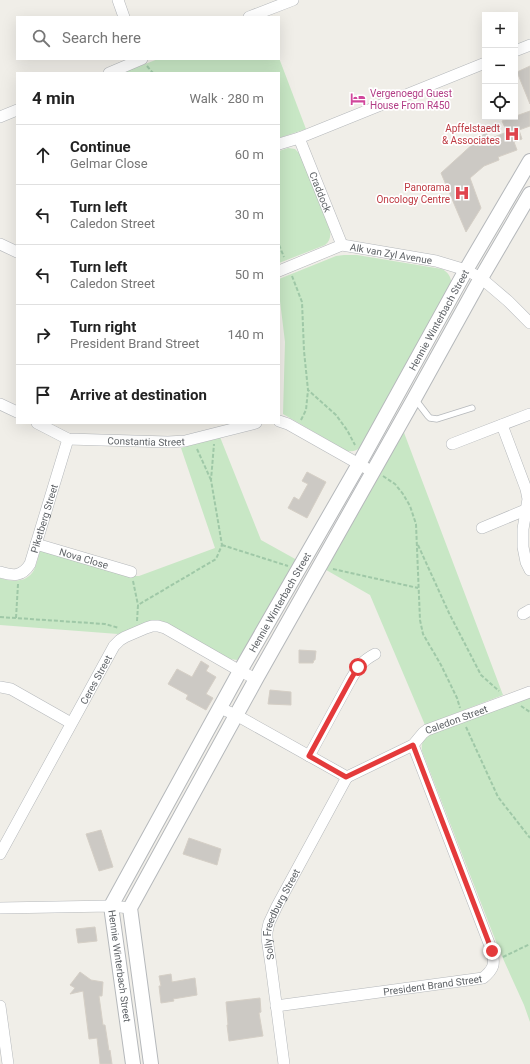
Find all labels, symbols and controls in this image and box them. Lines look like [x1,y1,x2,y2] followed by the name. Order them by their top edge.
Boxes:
[482,12,518,120] map controls
[482,12,518,48] button: +
[16,16,280,60] search box
[30,27,52,49] icon: search
[62,29,141,47] text: Search here
[482,48,518,84] button: −
[482,84,518,120] button: locate
[32,88,75,108] text: 4 min
[370,88,452,111] place label: Vergenoegd Guest House From R450
[349,90,367,108] hotel icon: Vergenoegd Guest House From R450
[189,91,264,106] text: Walk · 280 m
[442,123,500,146] place label: Apffelstaedt & Associates
[503,125,521,143] hospital icon: Apffelstaedt & Associates
[70,138,131,156] text: Continue
[32,144,54,166] icon: ahead
[235,147,264,162] text: 60 m
[70,156,148,171] text: Gelmar Close
[307,170,334,215] street label: Craddock
[376,182,450,205] place label: Panorama Oncology Centre
[453,184,471,202] hospital icon: Panorama Oncology Centre
[70,198,127,216] text: Turn left
[32,204,54,226] icon: left
[235,207,264,222] text: 30 m
[70,216,155,231] text: Caledon Street
[349,241,433,266] street label: Alk van Zyl Avenue
[70,258,127,276] text: Turn left
[32,264,54,286] icon: left
[235,267,264,282] text: 50 m
[407,268,471,372] street label: Hennie Winterbach Street
[70,276,155,291] text: Caledon Street
[70,318,136,336] text: Turn right
[32,324,54,346] icon: right
[227,327,264,342] text: 140 m
[70,336,200,351] text: President Brand Street
[32,384,54,406] icon: arrive
[70,386,207,404] text: Arrive at destination
[107,435,185,448] street label: Constantia Street
[29,483,60,554] street label: Piketberg Street
[58,546,110,571] street label: Nova Close
[247,551,313,654] street label: Hennie Winterbach Street
[78,653,114,706] street label: Ceres Street
[349,658,367,676] route start
[424,703,489,736] street label: Caledon Street
[262,867,302,960] street label: Solly Freedburg Street
[106,909,133,1023] street label: Hennie Winterbach Street
[483,942,501,960] route end
[382,973,483,997] street label: President Brand Street

